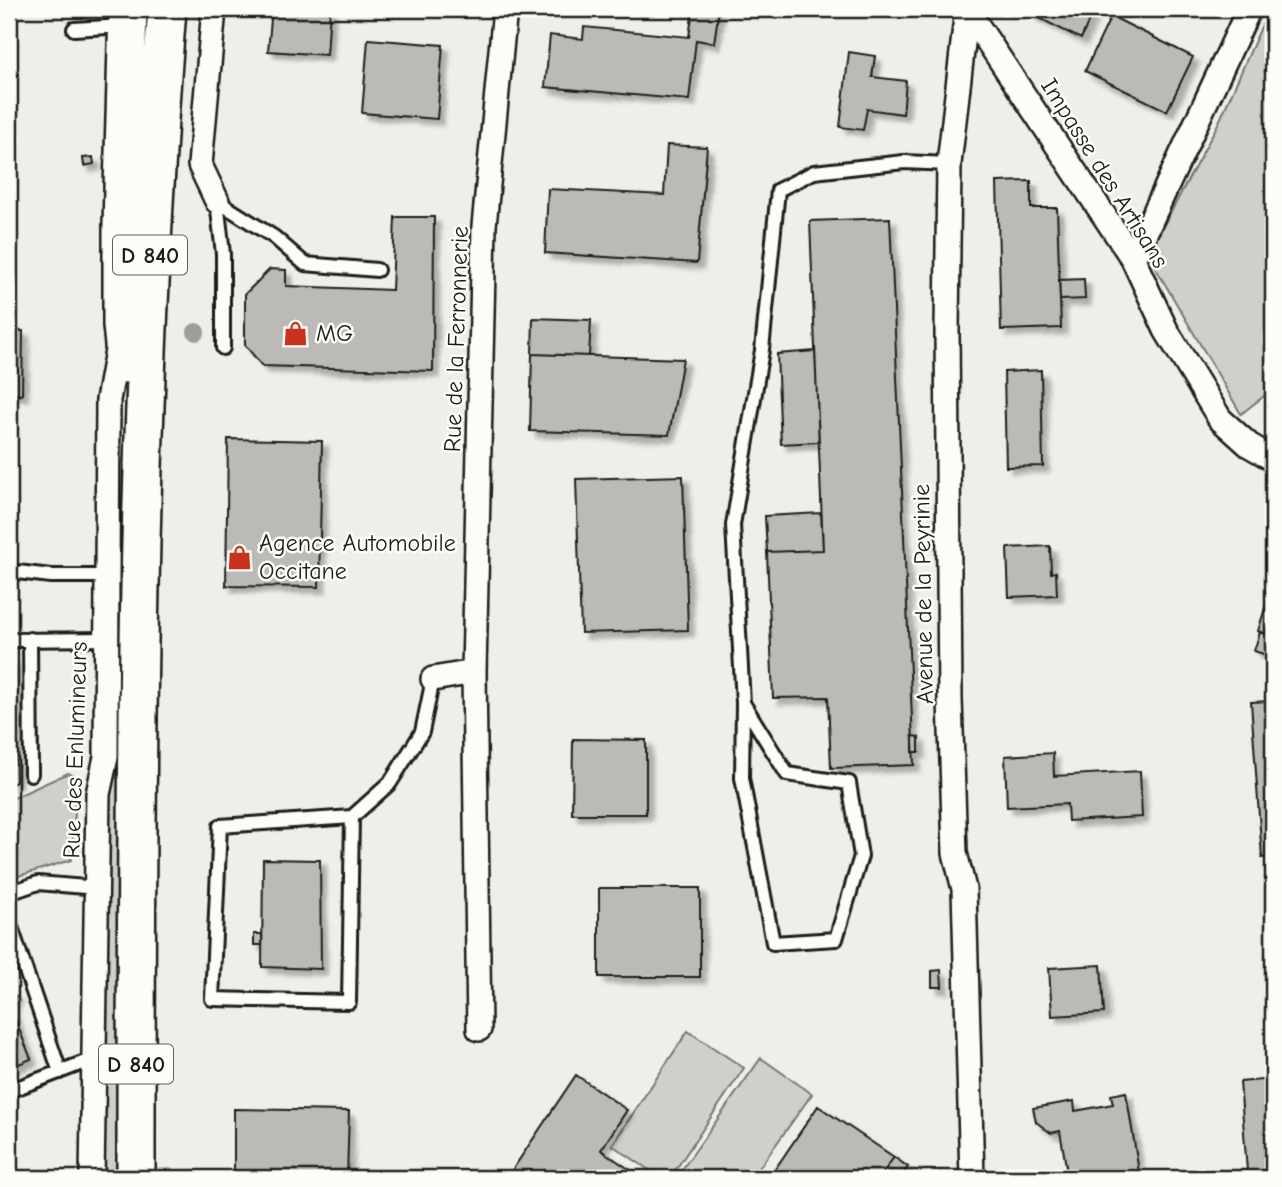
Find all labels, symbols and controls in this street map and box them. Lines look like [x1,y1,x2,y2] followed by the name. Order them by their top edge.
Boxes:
[1035,73,1175,273] street label: Impasse des Artisans
[438,225,474,453] street label: Rue de la Ferronnerie
[113,236,187,274] road number: D 840
[282,319,310,347] shop icon: MG
[316,319,353,347] place label: MG
[907,484,939,704] street label: Avenue de la Peyrinie
[259,529,456,585] place label: Agence Automobile Occitane
[225,543,253,571] shop icon: Agence Automobile Occitane
[57,641,93,859] street label: Rue des Enlumineurs
[99,1044,173,1084] road number: D 840

